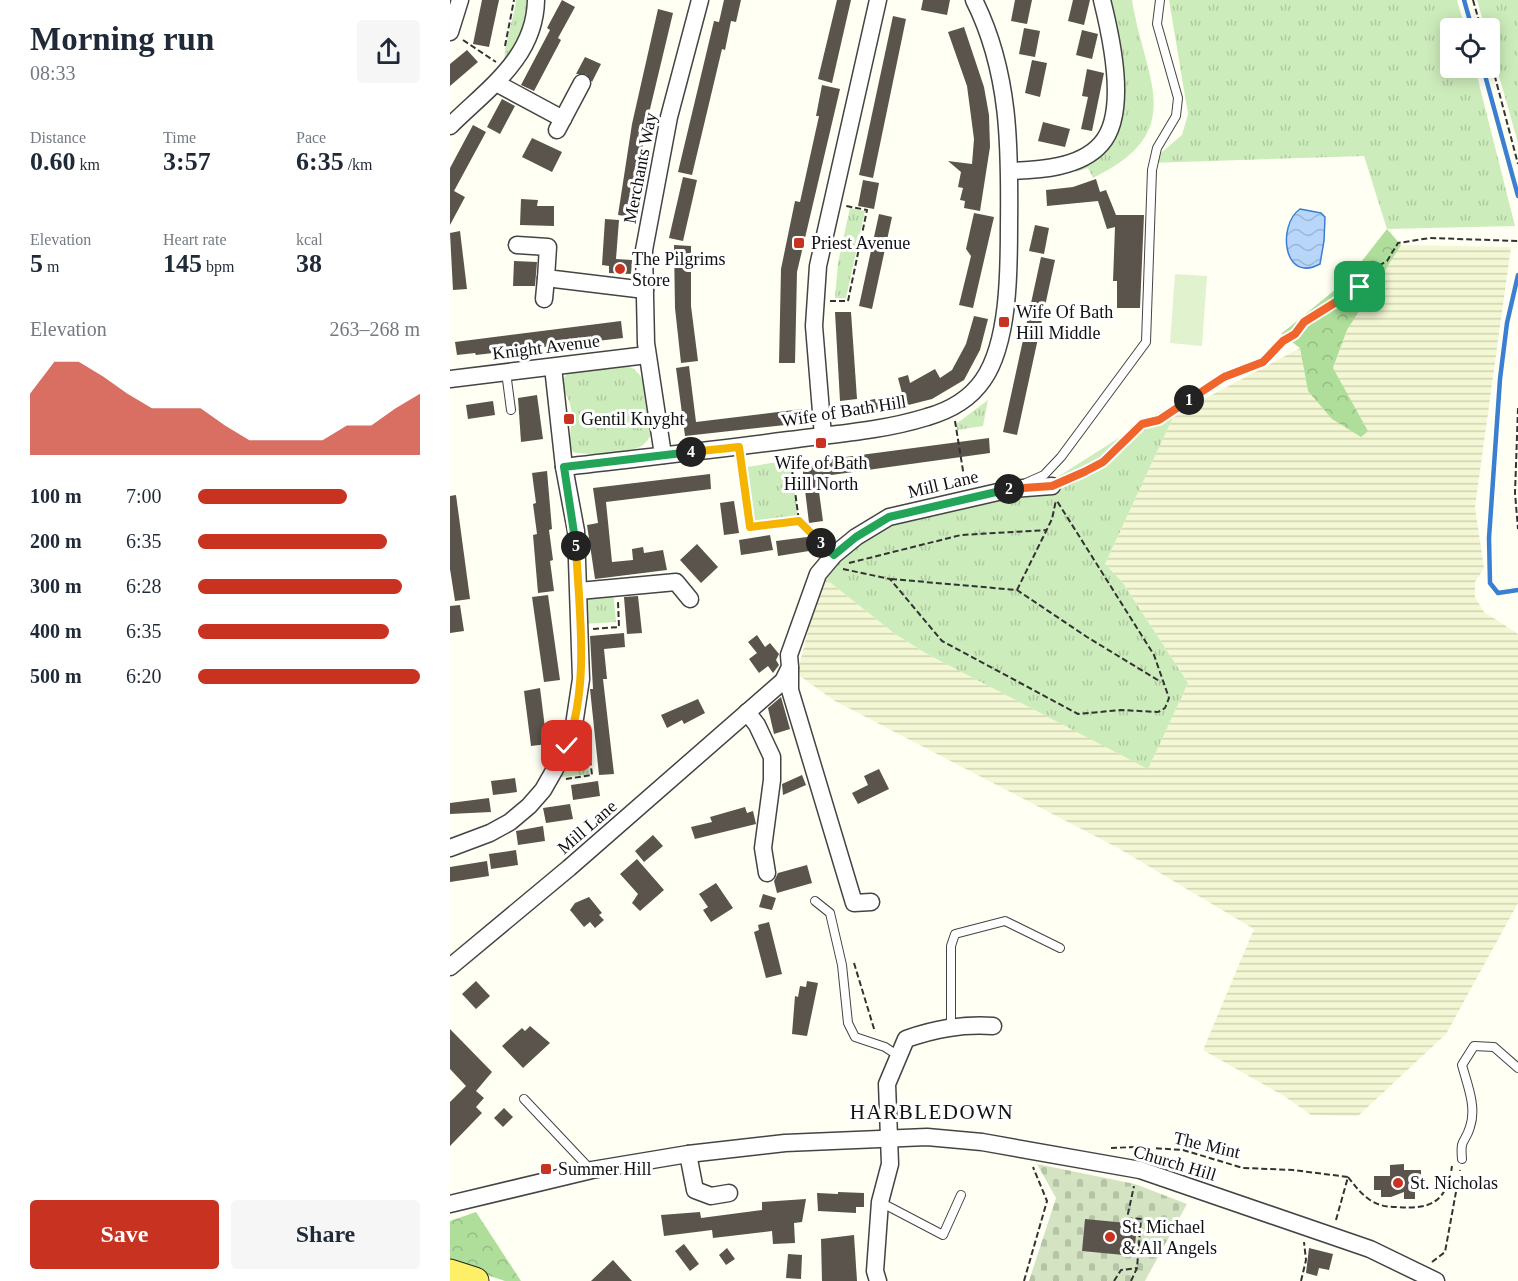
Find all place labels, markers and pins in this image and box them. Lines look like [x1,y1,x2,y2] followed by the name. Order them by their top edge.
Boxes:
[811,233,910,253] place label: Priest Avenue
[792,236,806,250] marker: Priest Avenue
[632,249,726,290] place label: The Pilgrims Store
[1334,261,1385,312] pin
[613,262,627,276] marker: The Pilgrims Store
[1016,302,1113,343] place label: Wife Of Bath Hill Middle
[997,315,1011,329] marker: Wife Of Bath Hill Middle
[1174,385,1204,415] pin: 1
[581,409,685,429] place label: Gentil Knyght
[562,412,576,426] marker: Gentil Knyght
[814,436,828,450] marker: Wife of Bath Hill North
[676,437,706,467] pin: 4
[774,453,868,494] place label: Wife of Bath Hill North
[994,474,1024,504] pin: 2
[806,528,836,558] pin: 3
[561,531,591,561] pin: 5
[541,720,592,771] pin
[558,1159,652,1179] place label: Summer Hill
[539,1162,553,1176] marker: Summer Hill
[1410,1173,1498,1193] place label: St. Nicholas
[1391,1176,1405,1190] marker: St. Nicholas
[1122,1217,1217,1258] place label: St. Michael & All Angels
[1103,1230,1117,1244] marker: St. Michael & All Angels

